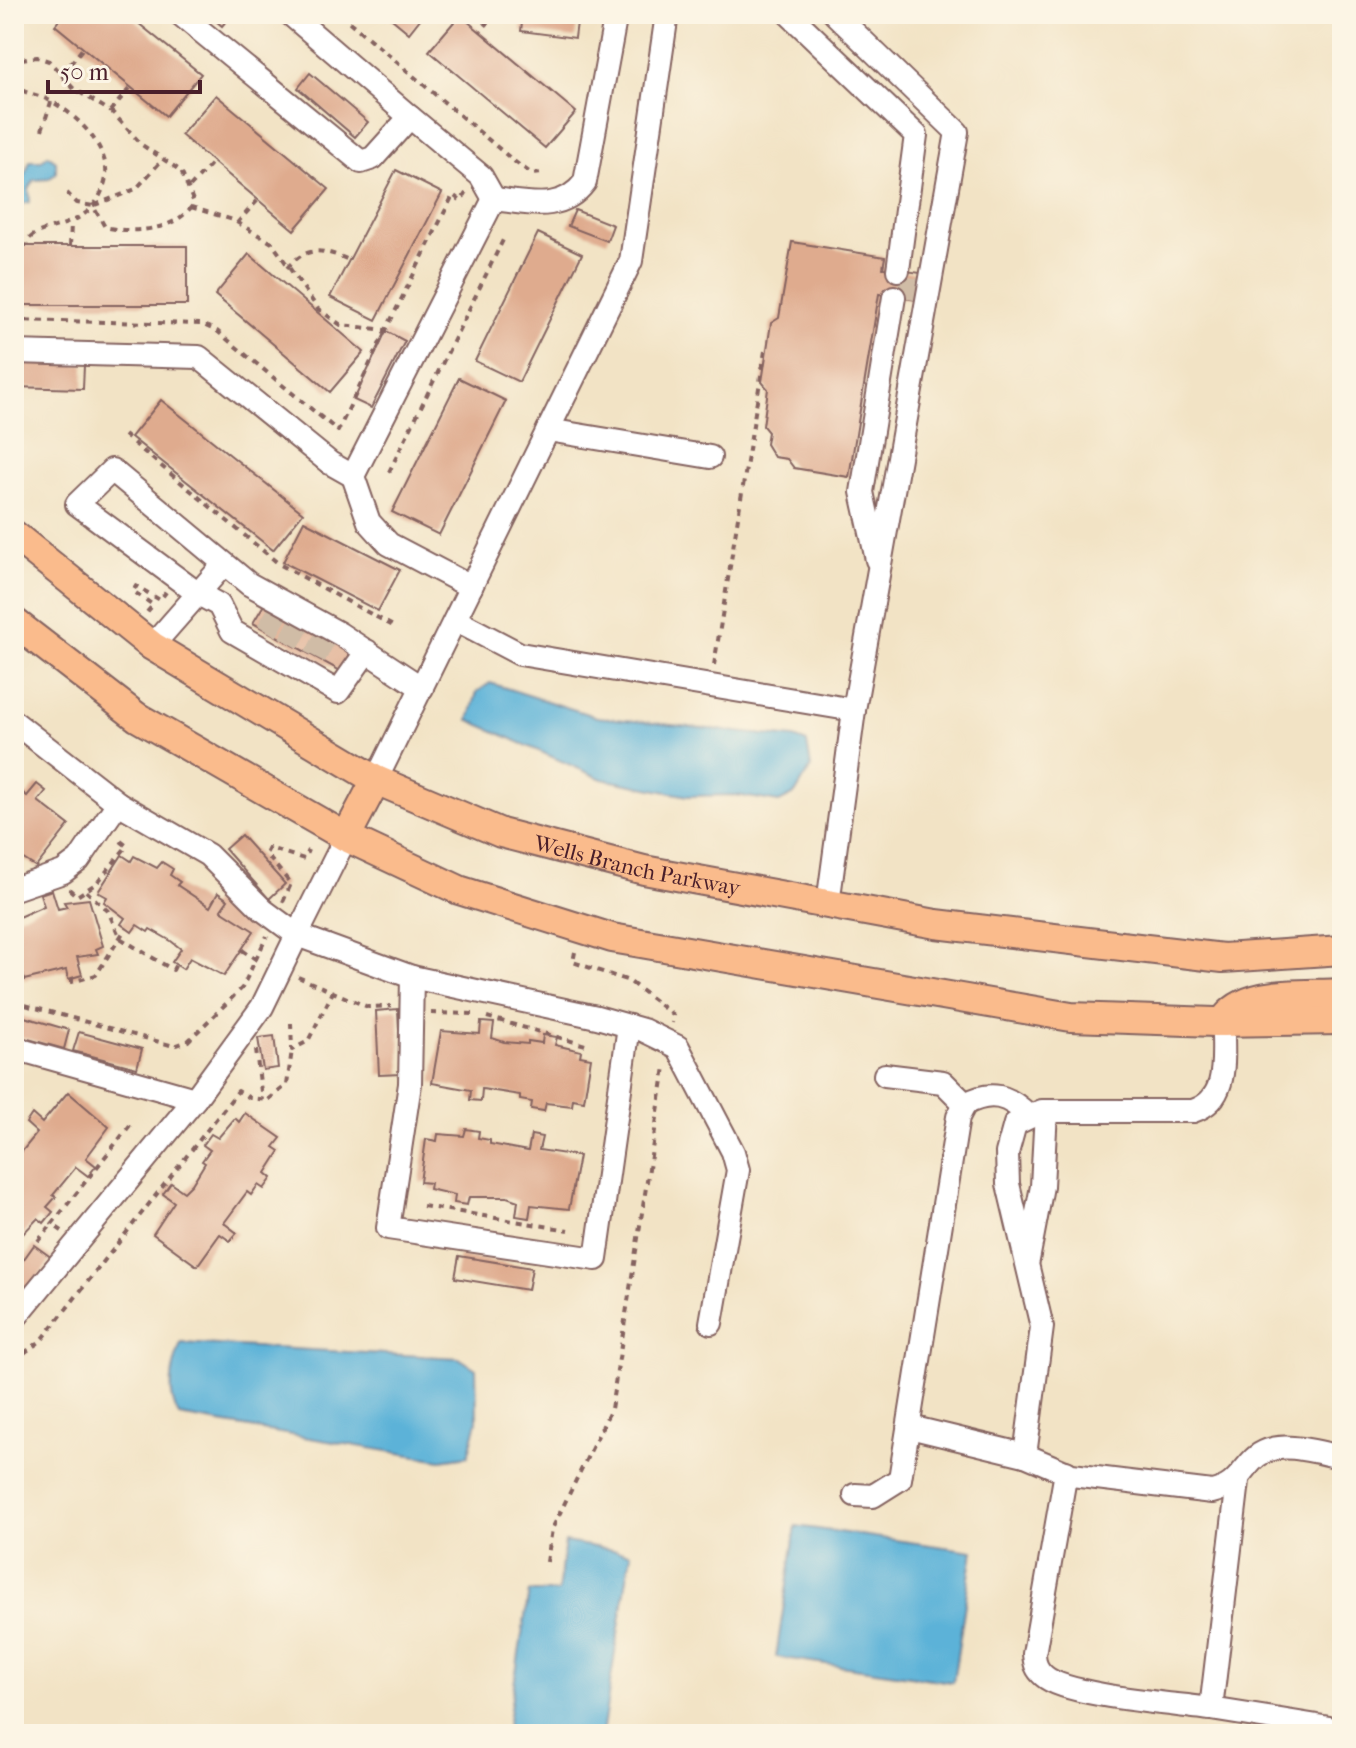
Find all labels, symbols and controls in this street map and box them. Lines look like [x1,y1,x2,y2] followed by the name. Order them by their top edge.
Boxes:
[48,44,200,94] scale bar
[60,58,109,86] text: 50 m
[530,830,744,902] street label: Wells Branch Parkway

